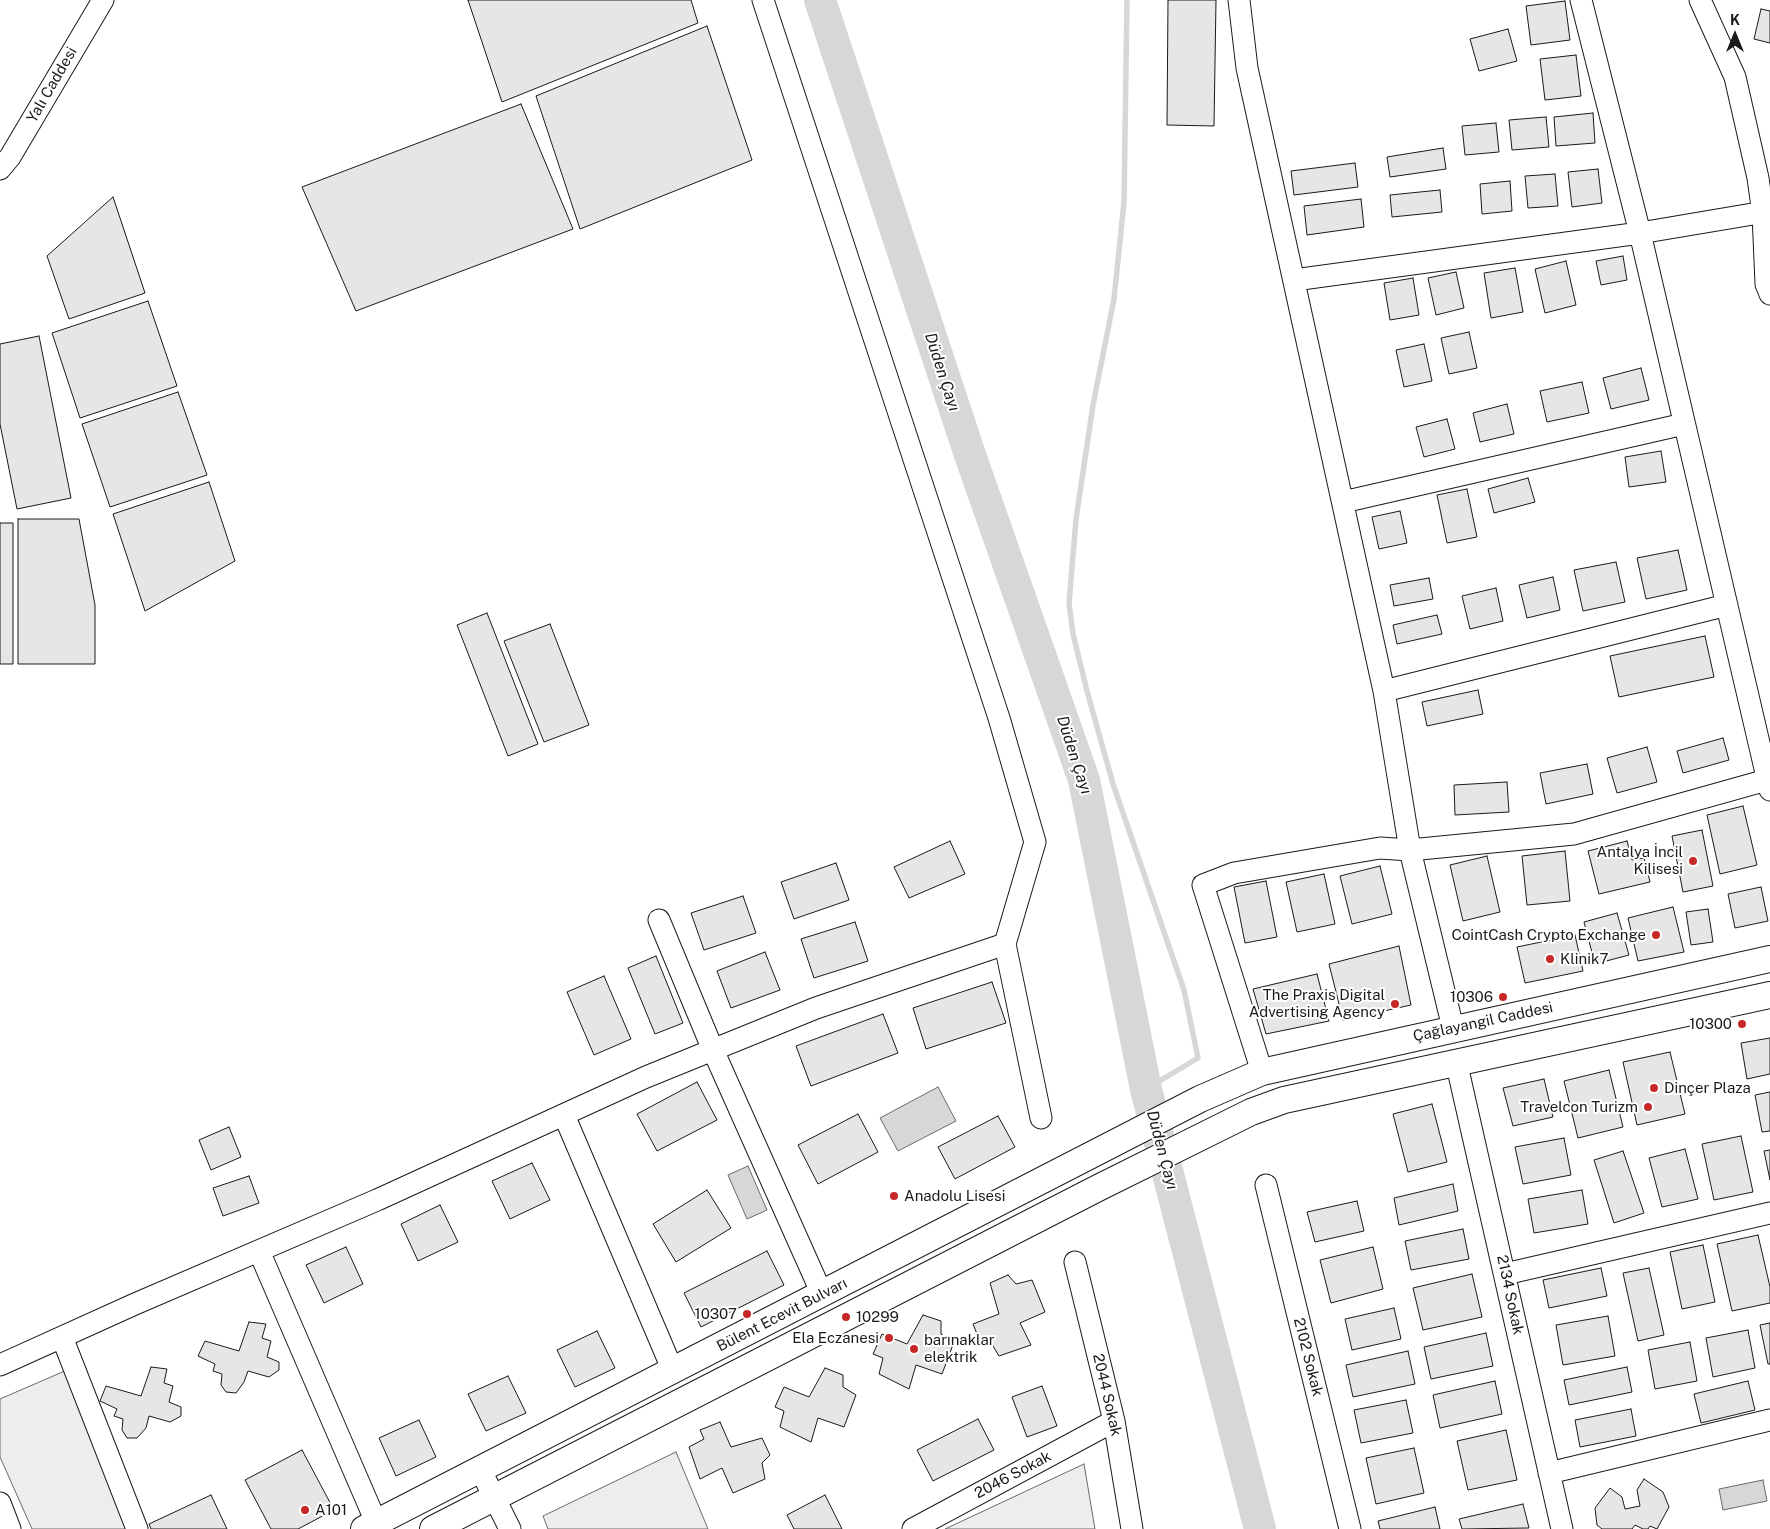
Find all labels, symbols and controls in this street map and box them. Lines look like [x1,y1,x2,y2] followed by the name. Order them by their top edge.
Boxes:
[1710,10,1760,60] north arrow
[1730,12,1740,28] text: K
[23,44,81,126] street label: Yalı Caddesi
[920,330,964,414] water label: Düden Çayı
[1052,713,1096,797] water label: Düden Çayı
[1597,843,1683,878] place label: Antalya İncil Kilisesi
[1687,855,1699,867] marker: Antalya İncil Kilisesi
[1452,926,1646,944] place label: CointCash Crypto Exchange
[1650,929,1662,941] marker: CointCash Crypto Exchange
[1560,950,1608,968] place label: Klinik7
[1544,953,1556,965] marker: Klinik7
[1249,986,1385,1021] place label: The Praxis Digital Advertising Agency
[1450,988,1493,1006] place label: 10306
[1497,991,1509,1003] marker: 10306
[1389,998,1401,1010] marker: The Praxis Digital Advertising Agency
[1411,998,1555,1046] street label: Çağlayangil Caddesi
[1689,1015,1732,1033] place label: 10300
[1736,1018,1748,1030] marker: 10300
[1664,1079,1751,1097] place label: Dinçer Plaza
[1648,1082,1660,1094] marker: Dinçer Plaza
[1520,1098,1638,1116] place label: Travelcon Turizm
[1642,1101,1654,1113] marker: Travelcon Turizm
[1142,1108,1182,1192] water label: Düden Çayı
[904,1187,1005,1205] place label: Anadolu Lisesi
[888,1190,900,1202] marker: Anadolu Lisesi
[1493,1254,1527,1336] street label: 2134 Sokak
[714,1274,850,1356] street label: Bülent Ecevit Bulvarı
[695,1305,737,1323] place label: 10307
[741,1308,753,1320] marker: 10307
[856,1308,899,1326] place label: 10299
[840,1311,852,1323] marker: 10299
[1290,1316,1326,1398] street label: 2102 Sokak
[792,1329,879,1347] place label: Ela Eczanesi
[924,1331,995,1366] place label: barınaklar elektrik
[883,1332,895,1344] marker: Ela Eczanesi
[908,1343,920,1355] marker: barınaklar elektrik
[1089,1352,1125,1438] street label: 2044 Sokak
[972,1447,1054,1503] street label: 2046 Sokak
[315,1501,347,1519] place label: A101
[299,1504,311,1516] marker: A101

